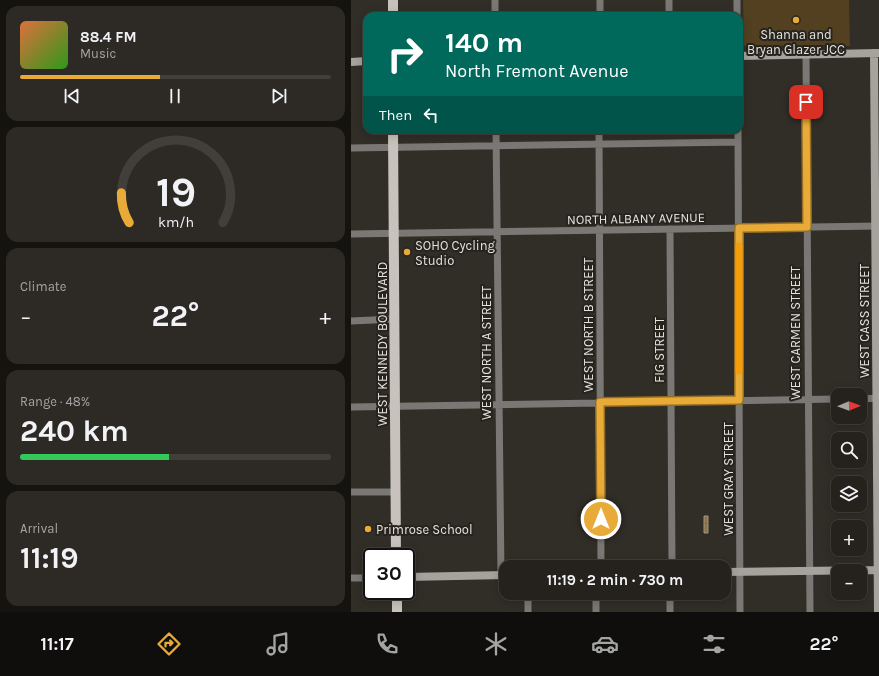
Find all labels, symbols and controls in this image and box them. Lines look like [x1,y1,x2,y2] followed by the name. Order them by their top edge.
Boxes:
[791,15,801,25] marker: Shanna and Bryan Glazer JCC
[445,26,523,59] text: 140 m
[747,27,845,57] place label: Shanna and Bryan Glazer JCC
[80,28,137,46] text: 88.4 FM
[379,28,431,80] icon: right
[80,46,116,61] text: Music
[445,60,629,82] text: North Fremont Avenue
[61,85,83,107] icon: previous
[164,85,186,107] icon: pause
[268,85,290,107] icon: next
[789,85,823,119] pin
[795,91,817,113] icon: arrive
[420,104,442,126] icon: left
[379,106,412,124] text: Then
[155,168,196,216] text: 19
[567,210,705,227] street label: NORTH ALBANY AVENUE
[157,213,194,230] text: km/h
[415,238,496,268] place label: SOHO Cycling Studio
[402,247,412,257] marker: SOHO Cycling Studio
[581,257,596,392] street label: WEST NORTH B STREET
[375,262,390,426] street label: WEST KENNEDY BOULEVARD
[857,263,872,378] street label: WEST CASS STREET
[788,266,803,400] street label: WEST CARMEN STREET
[20,279,66,294] text: Climate
[479,286,494,420] street label: WEST NORTH A STREET
[152,298,199,334] text: 22°
[20,304,32,330] text: −
[319,304,331,330] text: +
[652,317,667,383] street label: FIG STREET
[831,388,867,424] north arrow
[831,388,867,600] map controls
[20,394,90,409] text: Range · 48%
[20,413,129,449] text: 240 km
[721,422,736,536] street label: WEST GRAY STREET
[831,432,867,468] button: search
[831,476,867,512] button: layers
[580,498,622,540] position arrow
[831,520,867,556] button: +
[20,521,58,536] text: Arrival
[376,522,473,537] place label: Primrose School
[363,524,373,534] marker: Primrose School
[20,540,78,576] text: 11:19
[363,548,415,600] speed limit sign: 30
[831,564,867,600] button: −
[547,571,683,589] text: 11:19 · 2 min · 730 m
[155,630,183,658] icon: directions
[264,630,292,658] icon: music
[373,630,401,658] icon: phone
[482,630,510,658] icon: climate
[591,630,619,658] icon: car
[700,630,728,658] icon: filters
[41,633,74,655] text: 11:17
[810,633,838,655] text: 22°

